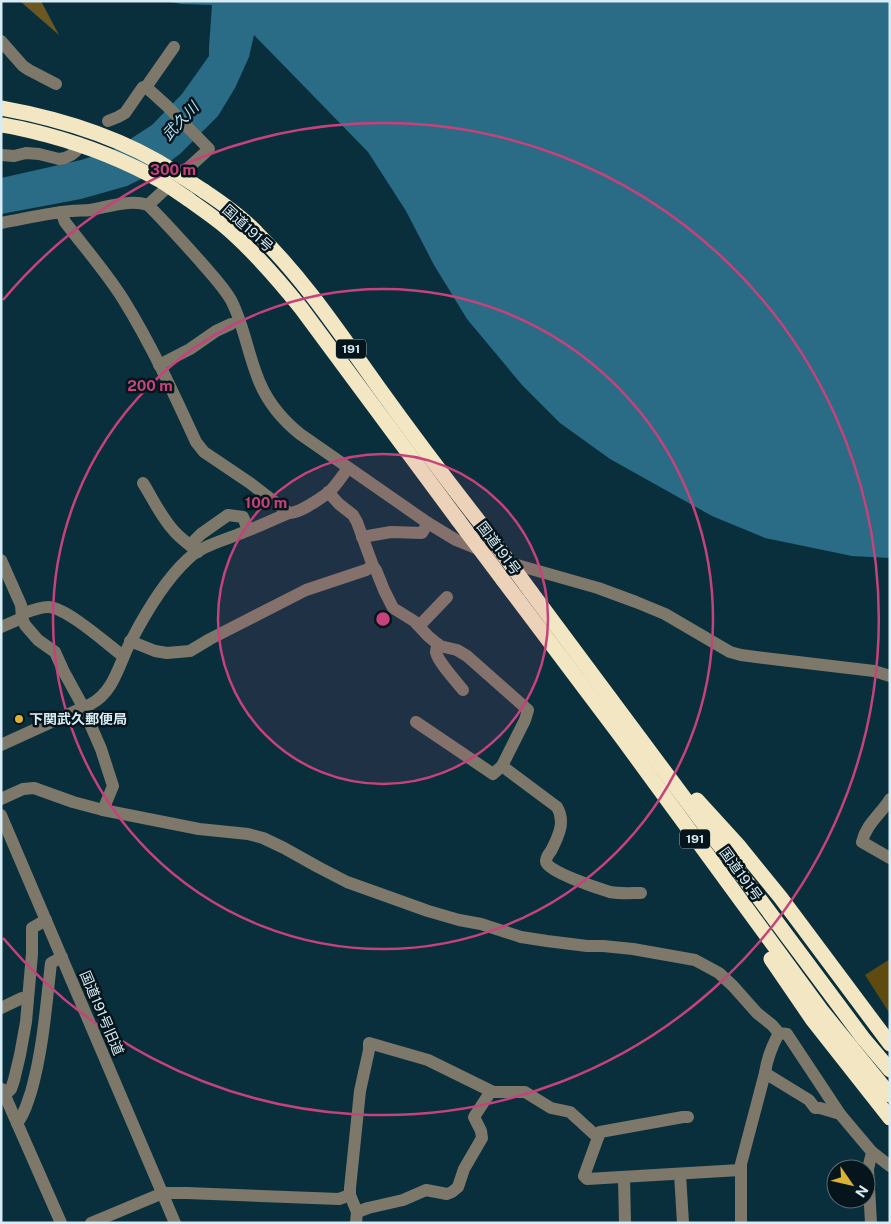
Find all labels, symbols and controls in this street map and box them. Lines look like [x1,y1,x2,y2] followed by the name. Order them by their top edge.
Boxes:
[158,97,203,143] water label: 武久川
[150,161,196,178] text: 300 m
[220,201,276,255] street label: 国道191号
[336,339,366,358] road number: 191
[127,377,173,394] text: 200 m
[245,494,287,511] text: 100 m
[474,518,524,578] street label: 国道191号
[374,610,392,628] centre of rings
[29,711,127,727] place label: 下関武久郵便局
[13,713,25,725] marker: 下関武久郵便局
[680,830,710,849] road number: 191
[716,844,766,904] street label: 国道191号
[77,968,127,1058] street label: 国道191号旧道
[826,1159,876,1209] north arrow
[852,1182,871,1200] text: N

